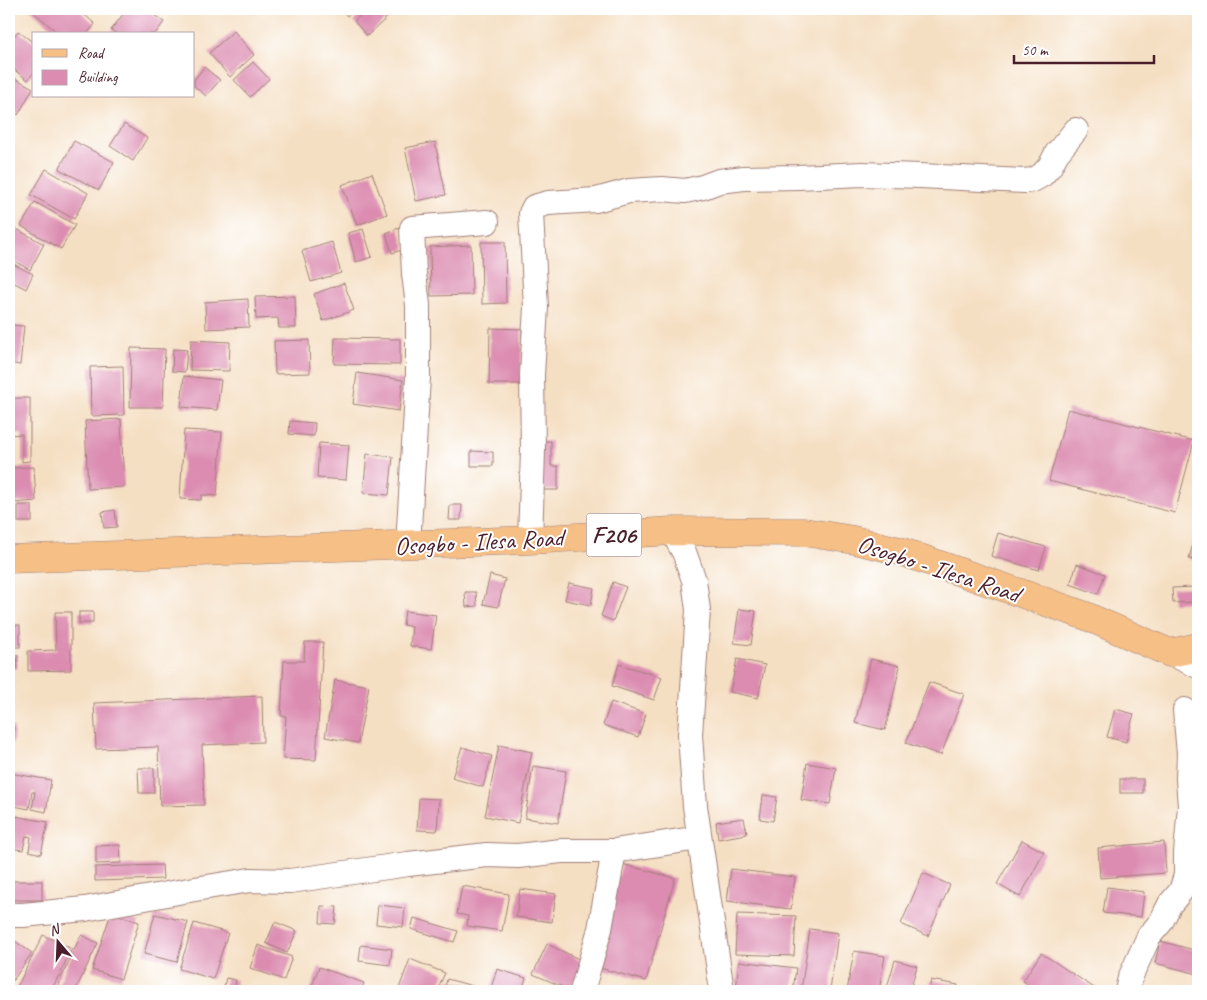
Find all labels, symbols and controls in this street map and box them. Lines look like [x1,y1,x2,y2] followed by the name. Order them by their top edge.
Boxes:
[32,32,195,98] legend
[1014,32,1154,64] scale bar
[1022,41,1049,60] text: 50 m
[78,44,105,63] text: Road
[78,68,118,87] text: Building
[586,514,642,556] road number: F206
[394,521,567,562] street label: Osogbo - Ilesa Road
[853,528,1027,611] street label: Osogbo - Ilesa Road
[32,918,82,968] north arrow
[47,920,63,940] text: N

